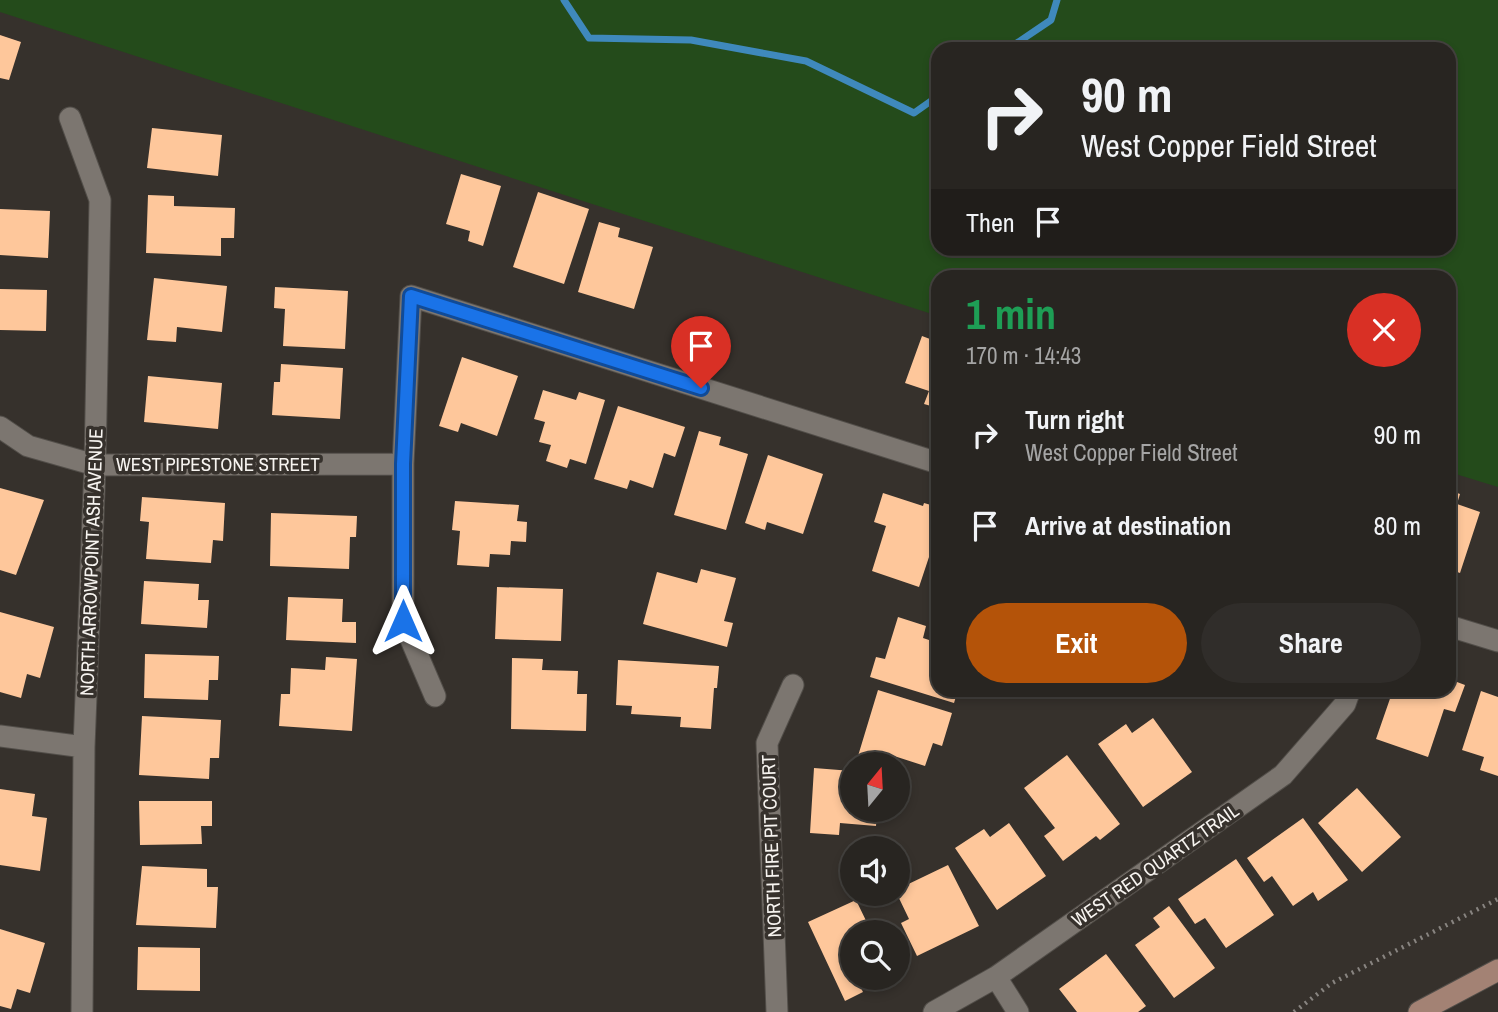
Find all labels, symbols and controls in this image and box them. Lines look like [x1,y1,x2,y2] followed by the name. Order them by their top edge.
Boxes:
[1081,61,1173,127] text: 90 m
[966,70,1057,161] icon: right
[1081,124,1377,167] text: West Copper Field Street
[1029,203,1067,241] icon: arrive
[966,205,1015,240] text: Then
[966,286,1056,342] text: 1 min
[1347,293,1421,367] button: close
[671,316,731,388] pin
[682,327,720,365] icon: arrive
[966,340,1081,371] text: 170 m · 14:43
[1025,402,1124,437] text: Turn right
[966,416,1004,454] icon: right
[1374,417,1421,452] text: 90 m
[73,428,109,696] street label: NORTH ARROWPOINT ASH AVENUE
[1025,437,1237,468] text: West Copper Field Street
[116,451,320,477] street label: WEST PIPESTONE STREET
[966,507,1004,545] icon: arrive
[1025,508,1231,543] text: Arrive at destination
[1374,508,1421,543] text: 80 m
[366,584,440,658] position arrow
[966,603,1187,683] button: Exit
[1201,603,1421,683] button: Share
[840,752,910,822] north arrow
[840,752,910,990] map controls
[755,754,787,938] street label: NORTH FIRE PIT COURT
[1066,797,1244,933] street label: WEST RED QUARTZ TRAIL
[840,836,910,906] button: sound
[840,920,910,990] button: search

